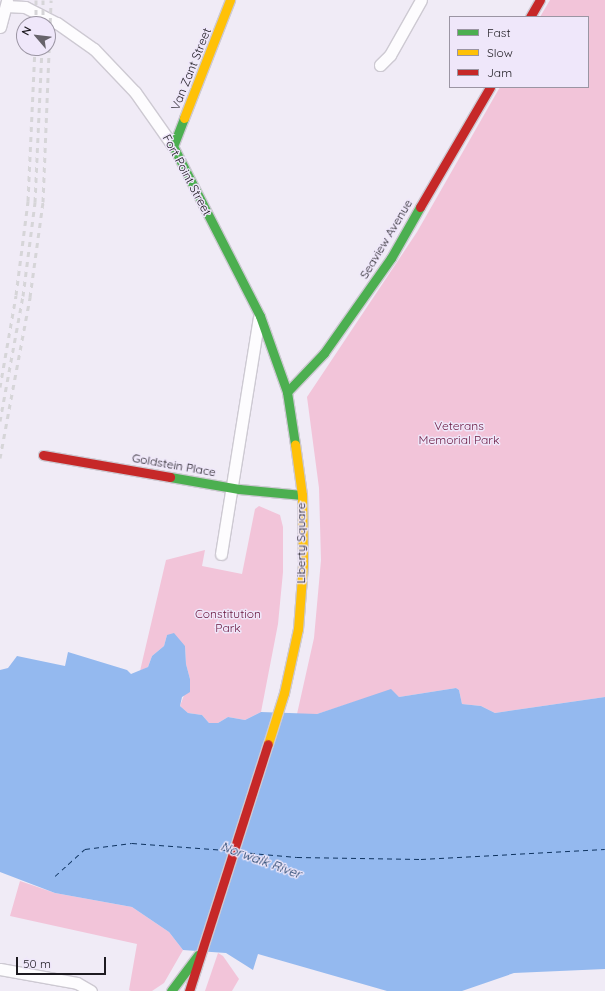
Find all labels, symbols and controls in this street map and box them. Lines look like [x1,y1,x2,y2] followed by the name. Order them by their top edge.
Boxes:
[16,16,56,56] north arrow
[449,16,589,88] legend
[18,24,34,38] text: N
[487,25,511,40] text: Fast
[168,26,214,112] street label: Van Zant Street
[487,45,513,60] text: Slow
[487,65,512,80] text: Jam
[160,132,214,218] street label: Fort Point Street
[357,197,415,281] street label: Seaview Avenue
[419,419,499,447] park label: Veterans Memorial Park
[131,451,217,479] street label: Goldstein Place
[294,502,308,584] street label: Liberty Square
[195,607,261,635] park label: Constitution Park
[218,838,304,882] water label: Norwalk River
[18,949,108,975] scale bar
[23,956,51,971] text: 50 m

